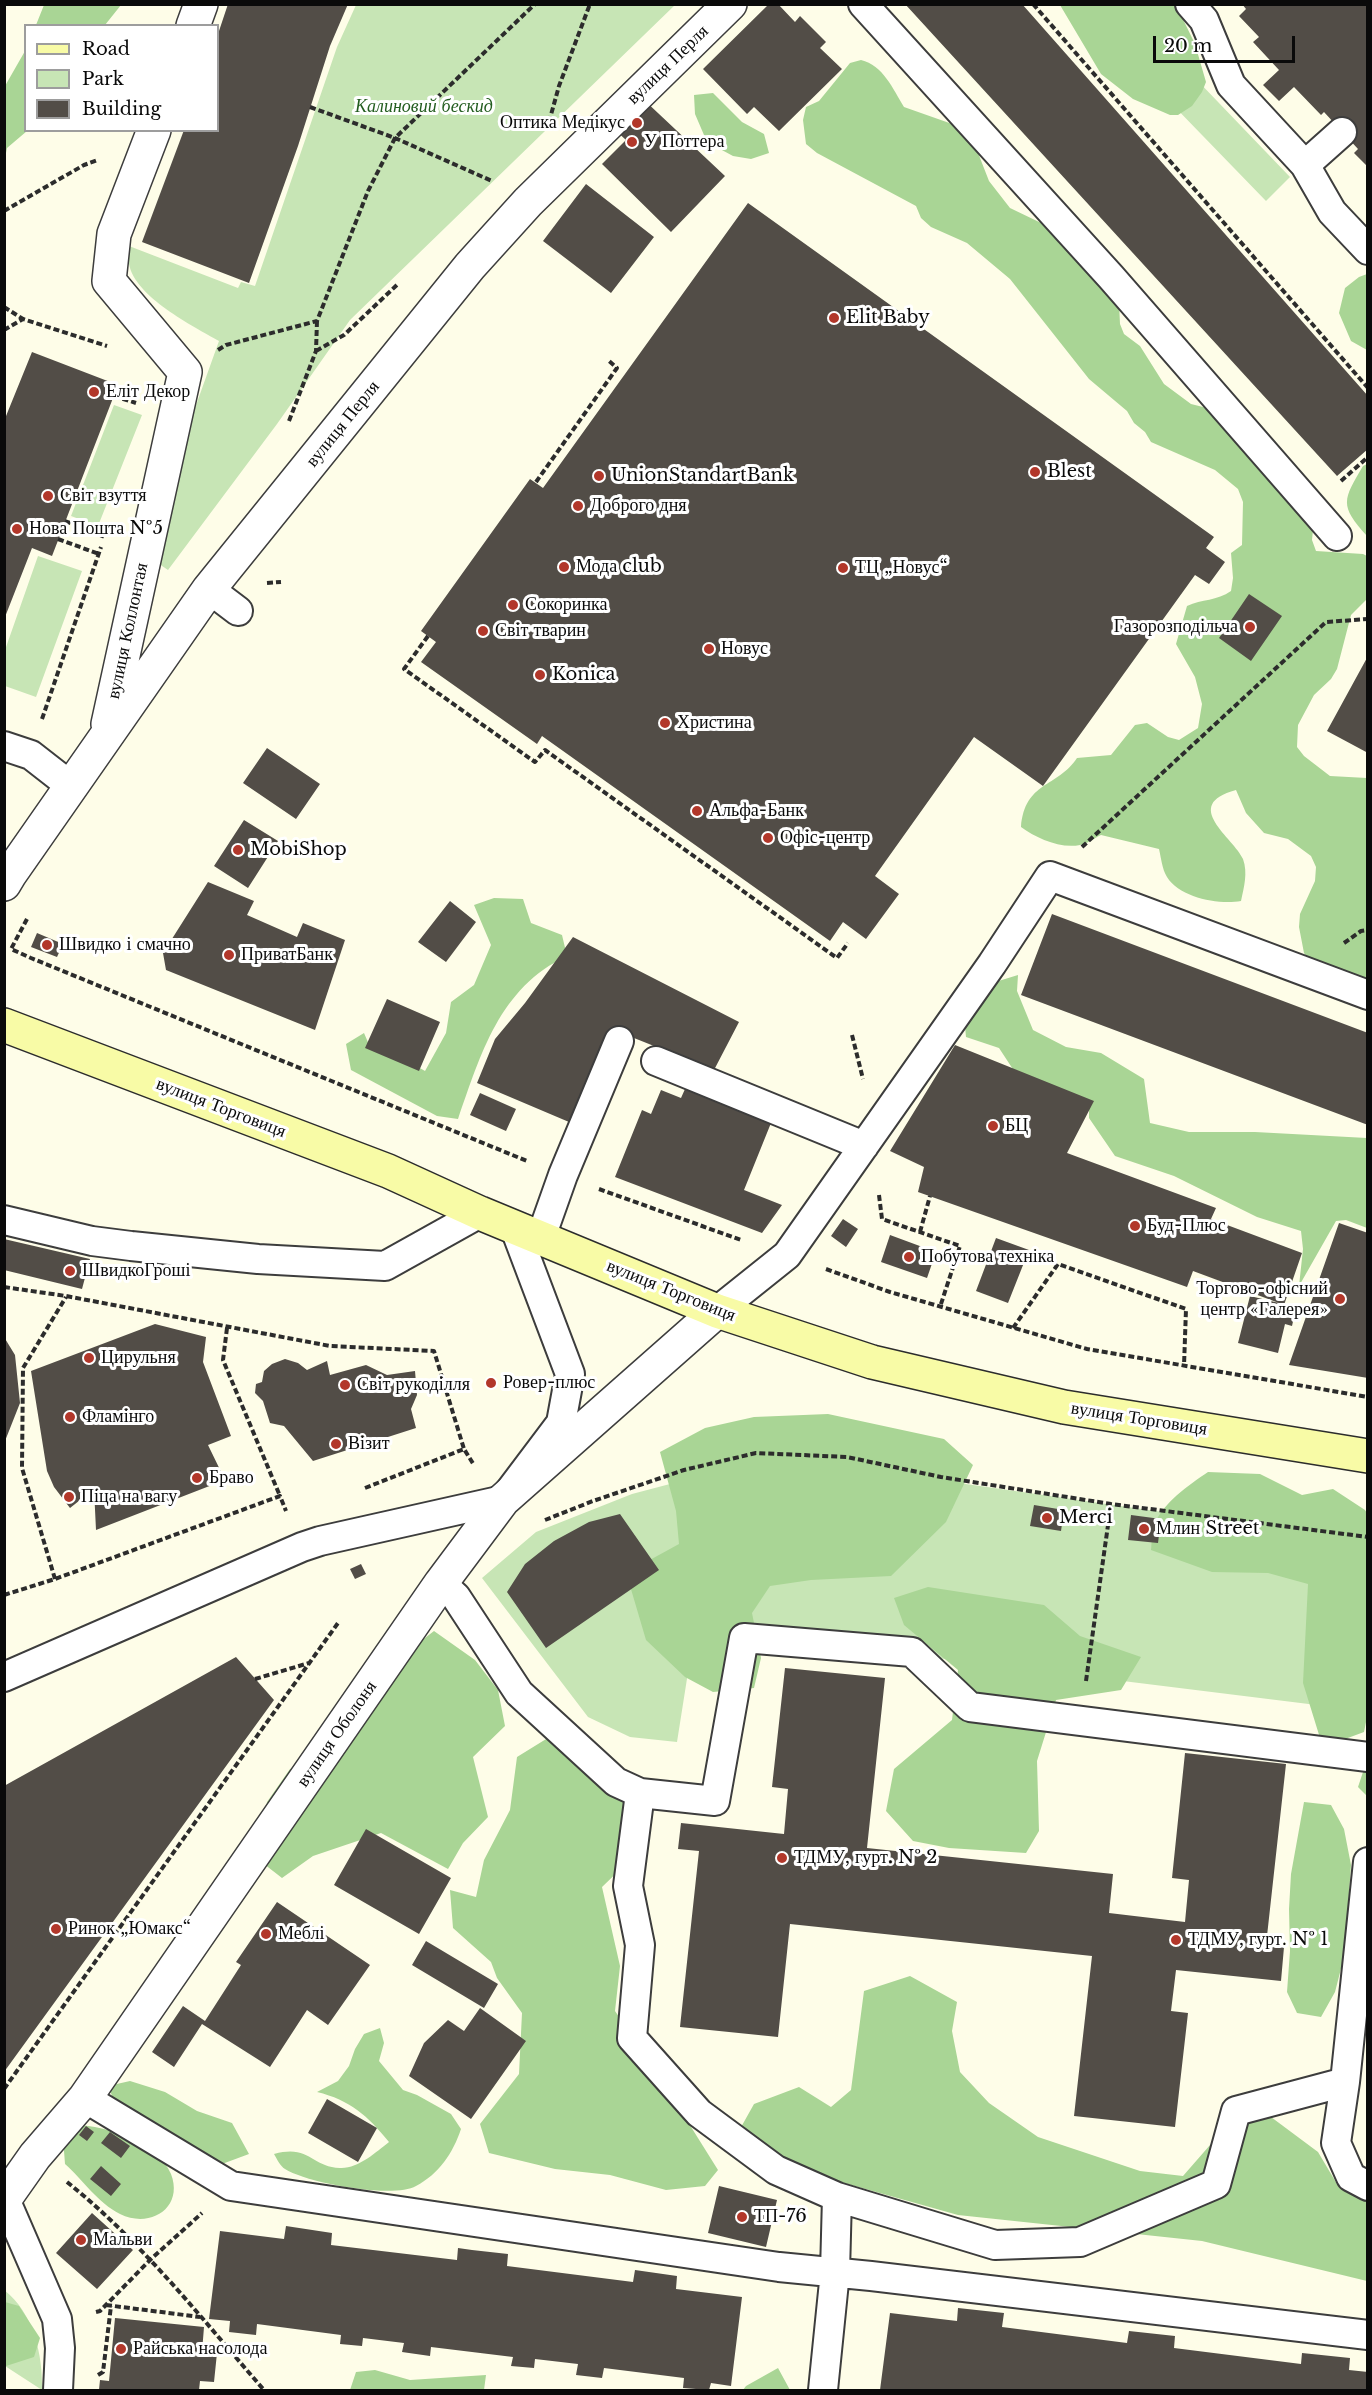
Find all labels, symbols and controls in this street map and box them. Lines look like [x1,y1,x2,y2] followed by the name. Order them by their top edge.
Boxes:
[623,21,713,109] street label: вулиця Перля
[24,24,219,132] legend
[1156,24,1298,62] scale bar
[1164,35,1212,57] text: 20 m
[82,38,130,60] text: Road
[82,68,124,90] text: Park
[355,96,493,118] park label: Калиновий бескид
[82,98,161,120] text: Building
[500,112,625,134] place label: Оптика Медікус
[630,116,644,130] marker: Оптика Медікус
[644,131,724,153] place label: У Поттера
[625,135,639,149] marker: У Поттера
[846,307,930,329] place label: Elit Baby
[827,311,841,325] marker: Elit Baby
[302,376,384,472] street label: вулиця Перля
[106,381,190,403] place label: Еліт Декор
[87,385,101,399] marker: Еліт Декор
[1047,461,1092,483] place label: Blest
[611,465,794,487] place label: UnionStandartBank
[1028,465,1042,479] marker: Blest
[592,469,606,483] marker: UnionStandartBank
[60,485,147,507] place label: Світ взуття
[41,489,55,503] marker: Світ взуття
[590,495,687,517] place label: Доброго дня
[571,499,585,513] marker: Доброго дня
[29,518,163,540] place label: Нова Пошта №5
[10,522,24,536] marker: Нова Пошта №5
[576,556,662,578] place label: Мода club
[855,557,948,579] place label: ТЦ „Новус“
[557,560,571,574] marker: Мода club
[103,561,153,701] street label: вулиця Коллонтая
[836,561,850,575] marker: ТЦ „Новус“
[525,594,608,616] place label: Сокоринка
[506,598,520,612] marker: Сокоринка
[1114,616,1238,638] place label: Газорозподільча
[495,620,586,642] place label: Світ тварин
[1243,620,1257,634] marker: Газорозподільча
[476,624,490,638] marker: Світ тварин
[721,638,768,660] place label: Новус
[702,642,716,656] marker: Новус
[552,664,615,686] place label: Konica
[533,668,547,682] marker: Konica
[677,712,752,734] place label: Христина
[658,716,672,730] marker: Христина
[709,800,804,822] place label: Альфа-Банк
[690,804,704,818] marker: Альфа-Банк
[780,827,870,849] place label: Офіс-центр
[761,831,775,845] marker: Офіс-центр
[250,839,347,861] place label: MobiShop
[231,843,245,857] marker: MobiShop
[59,934,191,956] place label: Швидко і смачно
[40,938,54,952] marker: Швидко і смачно
[241,944,333,966] place label: ПриватБанк
[222,948,236,962] marker: ПриватБанк
[153,1073,289,1143] street label: вулиця Торговиця
[1005,1115,1028,1137] place label: БЦ
[986,1119,1000,1133] marker: БЦ
[1147,1215,1226,1237] place label: Буд-Плюс
[1128,1219,1142,1233] marker: Буд-Плюс
[921,1246,1054,1268] place label: Побутова техніка
[902,1250,916,1264] marker: Побутова техніка
[603,1255,739,1327] street label: вулиця Торговиця
[82,1260,190,1282] place label: ШвидкоГроші
[63,1264,77,1278] marker: ШвидкоГроші
[1196,1278,1328,1320] place label: Торгово-офісний центр «Галерея»
[1333,1292,1347,1306] marker: Торгово-офісний центр «Галерея»
[101,1347,176,1369] place label: Цирульня
[82,1351,96,1365] marker: Цирульня
[503,1372,595,1394] place label: Ровер-плюс
[357,1374,470,1396] place label: Світ рукоділля
[484,1376,498,1390] marker: Ровер-плюс
[338,1378,352,1392] marker: Світ рукоділля
[1069,1398,1209,1440] street label: вулиця Торговиця
[82,1406,154,1428] place label: Фламінго
[63,1410,77,1424] marker: Фламінго
[348,1433,390,1455] place label: Візит
[329,1437,343,1451] marker: Візит
[209,1467,254,1489] place label: Браво
[190,1471,204,1485] marker: Браво
[81,1486,177,1508] place label: Піца на вагу
[62,1490,76,1504] marker: Піца на вагу
[1059,1507,1113,1529] place label: Merci
[1040,1511,1054,1525] marker: Merci
[1156,1518,1260,1540] place label: Млин Street
[1137,1522,1151,1536] marker: Млин Street
[292,1677,382,1791] street label: вулиця Оболоня
[794,1847,937,1869] place label: ТДМУ, гурт. № 2
[775,1851,789,1865] marker: ТДМУ, гурт. № 2
[68,1918,191,1940] place label: Ринок „Юмакс“
[49,1922,63,1936] marker: Ринок „Юмакс“
[278,1923,324,1945] place label: Меблі
[259,1927,273,1941] marker: Меблі
[1188,1929,1328,1951] place label: ТДМУ, гурт. № 1
[1169,1933,1183,1947] marker: ТДМУ, гурт. № 1
[754,2206,807,2228] place label: ТП-76
[735,2210,749,2224] marker: ТП-76
[93,2229,152,2251] place label: Мальви
[74,2233,88,2247] marker: Мальви
[133,2338,267,2360] place label: Райська насолода
[114,2342,128,2356] marker: Райська насолода

